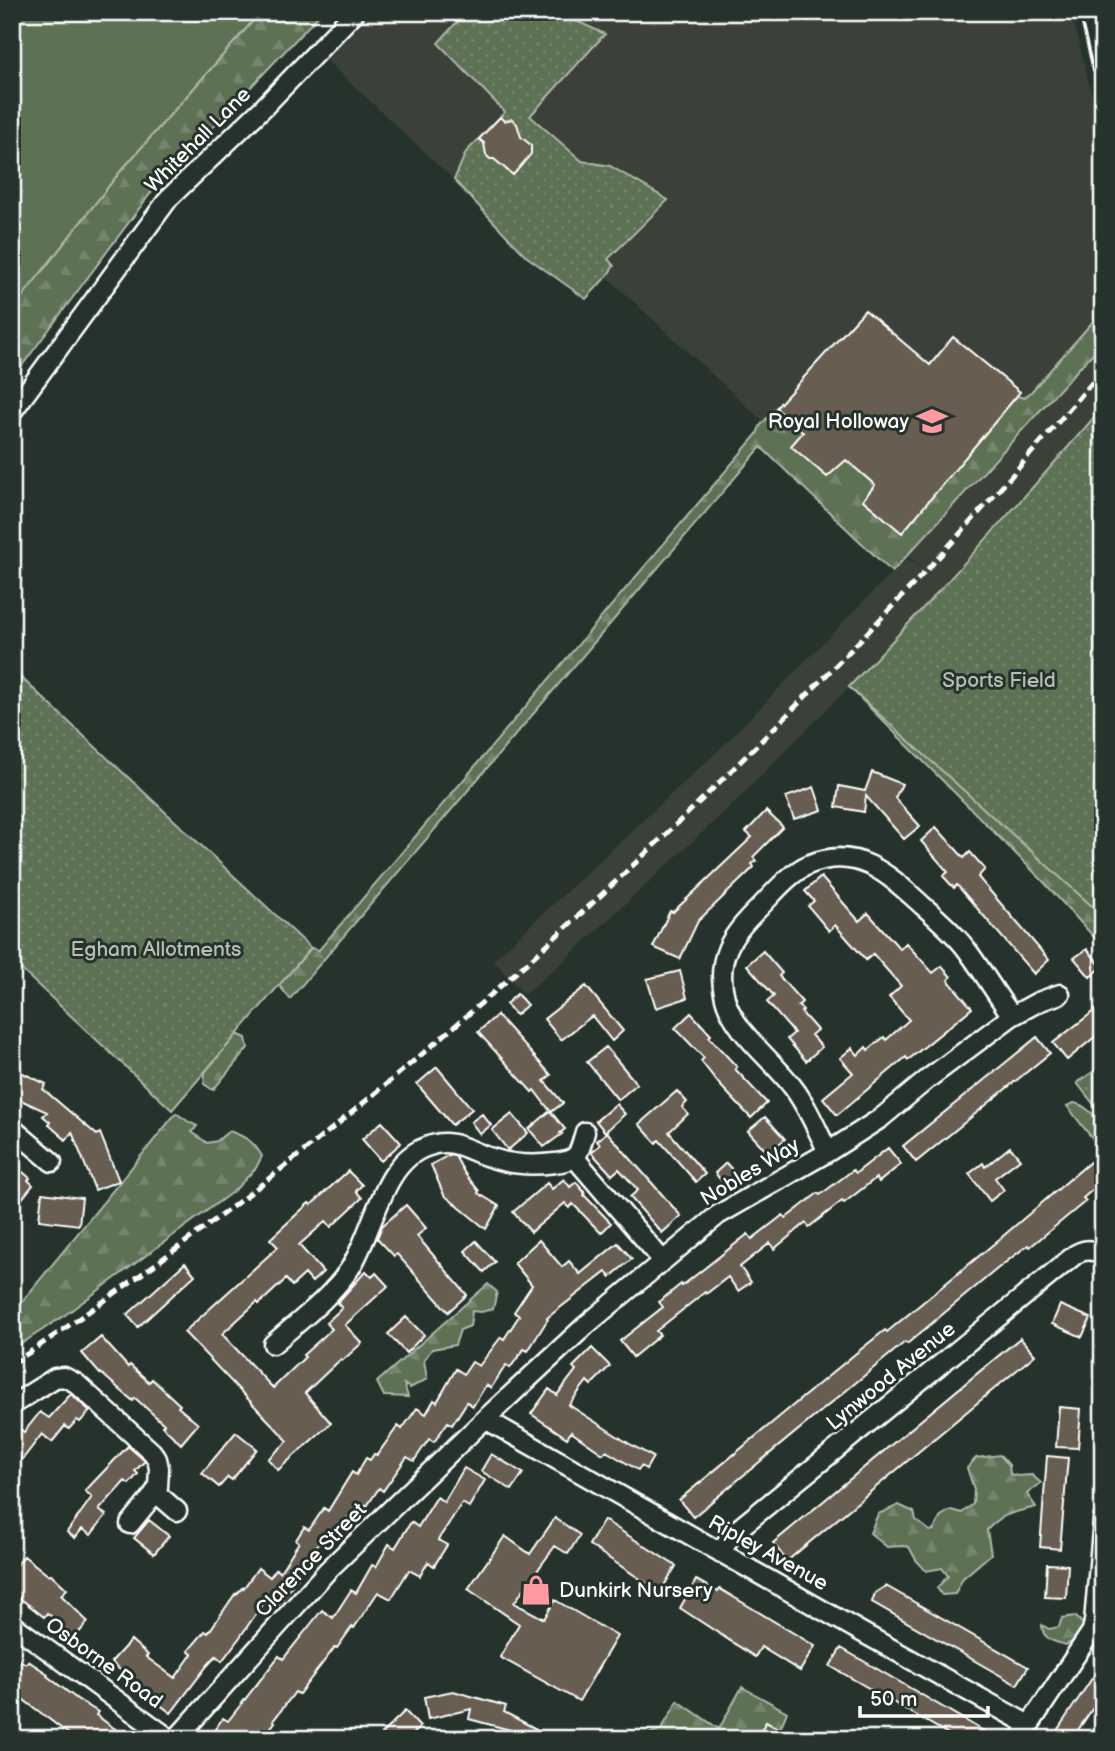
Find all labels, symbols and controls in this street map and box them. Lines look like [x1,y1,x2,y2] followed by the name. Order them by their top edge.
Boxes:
[140,82,256,198] street label: Whitehall Lane
[915,404,949,438] school or university icon: Royal Holloway
[768,409,910,434] place label: Royal Holloway
[942,668,1056,693] park label: Sports Field
[71,937,241,962] park label: Egham Allotments
[696,1132,804,1211] street label: Nobles Way
[822,1316,960,1436] street label: Lynwood Avenue
[250,1497,372,1622] street label: Clarence Street
[704,1510,832,1596] street label: Ripley Avenue
[519,1573,553,1607] shop icon: Dunkirk Nursery
[559,1578,713,1603] place label: Dunkirk Nursery
[41,1612,167,1714] street label: Osborne Road
[860,1674,987,1718] scale bar
[870,1687,917,1712] text: 50 m

